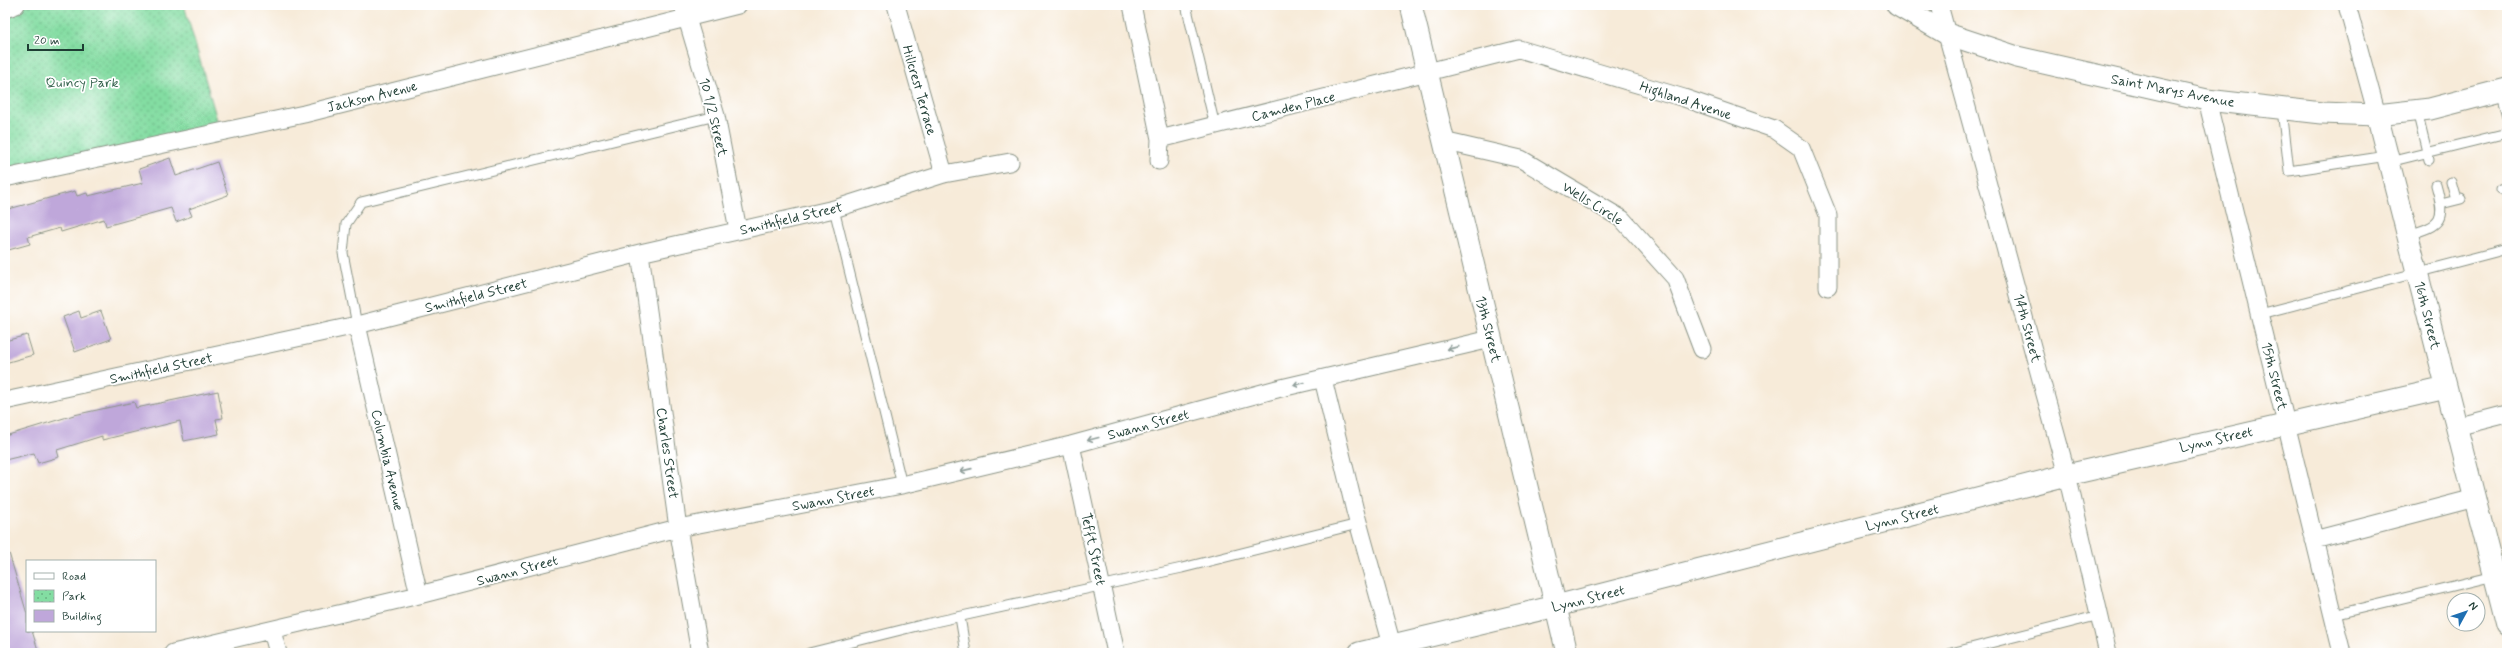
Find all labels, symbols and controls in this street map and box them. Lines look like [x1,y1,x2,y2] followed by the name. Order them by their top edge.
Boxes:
[28,26,83,52] scale bar
[34,33,60,49] text: 20 m
[898,43,941,138] street label: Hillcrest Terrace
[2109,70,2236,112] street label: Saint Marys Avenue
[46,74,118,92] park label: Quincy Park
[695,76,732,159] street label: 10 1/2 Street
[325,77,420,117] street label: Jackson Avenue
[1637,78,1734,126] street label: Highland Avenue
[1249,88,1337,126] street label: Camden Place
[1559,178,1626,230] street label: Wells Circle
[738,198,845,240] street label: Smithfield Street
[423,274,530,317] street label: Smithfield Street
[2410,279,2444,352] street label: 16th Street
[2009,292,2045,365] street label: 14th Street
[1471,294,1505,365] street label: 13th Street
[2257,340,2291,413] street label: 15th Street
[1447,345,1460,353] one-way arrow
[108,349,215,389] street label: Smithfield Street
[1293,381,1306,389] one-way arrow
[1106,405,1191,444] street label: Swann Street
[652,406,682,500] street label: Charles Street
[367,408,407,513] street label: Columbia Avenue
[2178,423,2255,457] street label: Lynn Street
[1086,436,1099,444] one-way arrow
[960,466,973,474] one-way arrow
[791,482,876,516] street label: Swann Street
[1864,500,1941,536] street label: Lynn Street
[1077,511,1109,587] street label: Tefft Street
[475,551,560,590] street label: Swann Street
[26,560,156,632] legend
[62,569,86,585] text: Road
[1550,581,1627,617] street label: Lynn Street
[62,589,86,605] text: Park
[2446,592,2486,632] north arrow
[2465,599,2481,614] text: N
[62,609,102,626] text: Building

